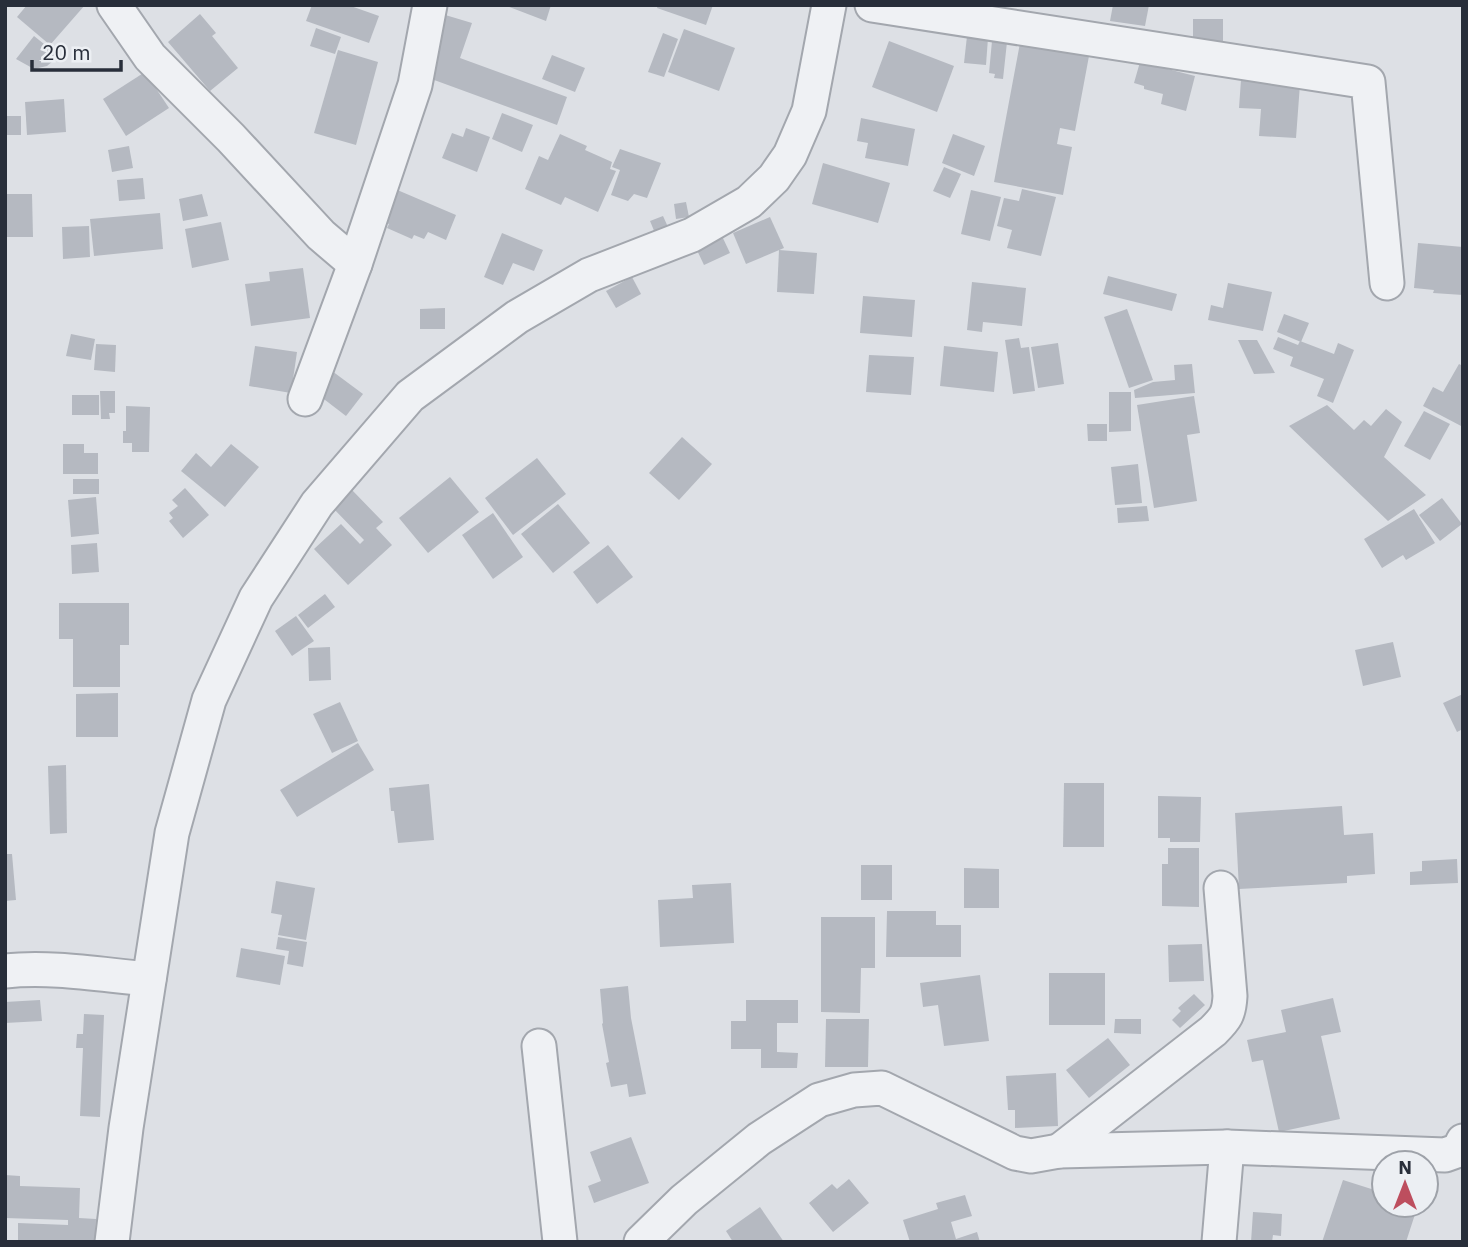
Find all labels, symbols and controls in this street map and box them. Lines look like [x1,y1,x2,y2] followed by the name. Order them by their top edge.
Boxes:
[32,28,121,72] scale bar
[42,38,91,66] text: 20 m
[1370,1149,1440,1219] north arrow
[1398,1155,1412,1179] text: N

